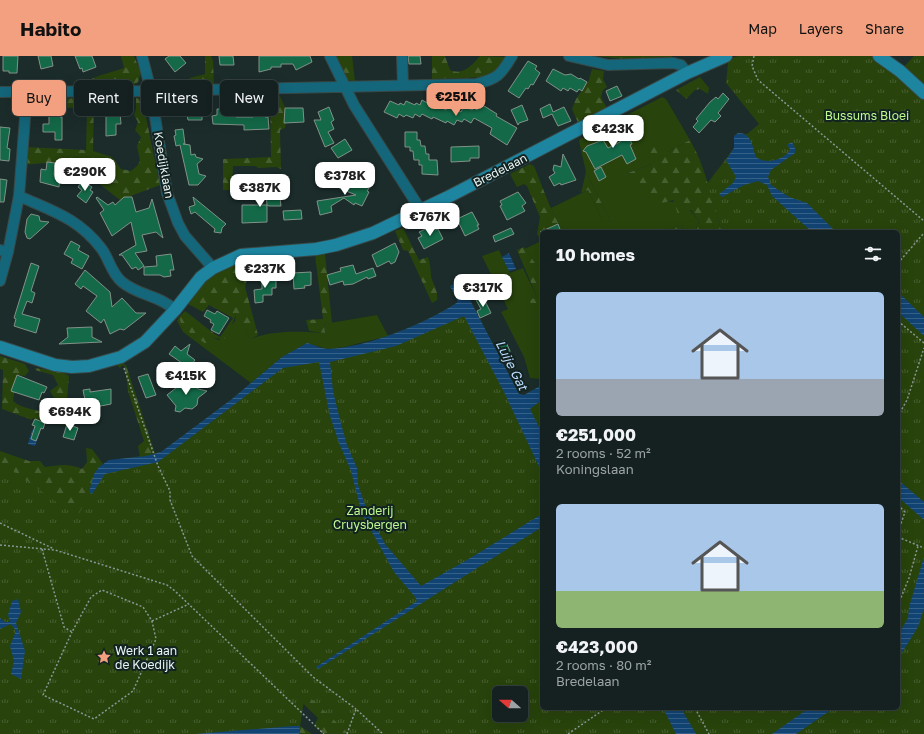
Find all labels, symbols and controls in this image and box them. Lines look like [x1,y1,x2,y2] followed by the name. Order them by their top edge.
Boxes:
[20,17,81,40] text: Habito
[748,20,777,37] text: Map
[799,20,843,37] text: Layers
[865,20,904,37] text: Share
[12,80,66,116] chip: Buy
[74,80,133,116] chip: Rent
[141,80,212,116] chip: Filters
[220,80,278,116] chip: New
[428,83,484,117] pin: €251K
[435,88,477,104] text: €251K
[825,108,909,123] park label: Bussums Bloei
[585,115,641,149] pin: €423K
[592,120,634,136] text: €423K
[151,130,177,200] street label: Koedijklaan
[470,150,530,190] street label: Bredelaan
[57,158,113,192] pin: €290K
[317,162,373,196] pin: €378K
[63,163,107,179] text: €290K
[324,167,366,183] text: €378K
[232,174,288,208] pin: €387K
[239,179,281,195] text: €387K
[402,203,458,237] pin: €767K
[409,208,451,224] text: €767K
[862,243,884,265] icon: filters
[556,244,635,265] text: 10 homes
[237,255,293,289] pin: €237K
[244,260,286,276] text: €237K
[455,274,511,308] pin: €317K
[463,279,503,295] text: €317K
[684,318,756,390] icon: home
[493,337,532,394] water label: Luije Gat
[158,362,214,396] pin: €415K
[165,367,207,383] text: €415K
[42,398,98,432] pin: €694K
[48,403,92,419] text: €694K
[556,424,636,445] text: €251,000
[556,445,651,461] text: 2 rooms · 52 m²
[556,461,634,477] text: Koningslaan
[333,503,407,532] park label: Zanderij Cruysbergen
[684,530,756,602] icon: home
[556,636,638,657] text: €423,000
[115,643,177,672] place label: Werk 1 aan de Koedijk
[96,649,112,665] place icon: Werk 1 aan de Koedijk
[556,657,652,673] text: 2 rooms · 80 m²
[556,673,620,689] text: Bredelaan
[492,686,528,722] north arrow
[492,686,528,722] map controls

